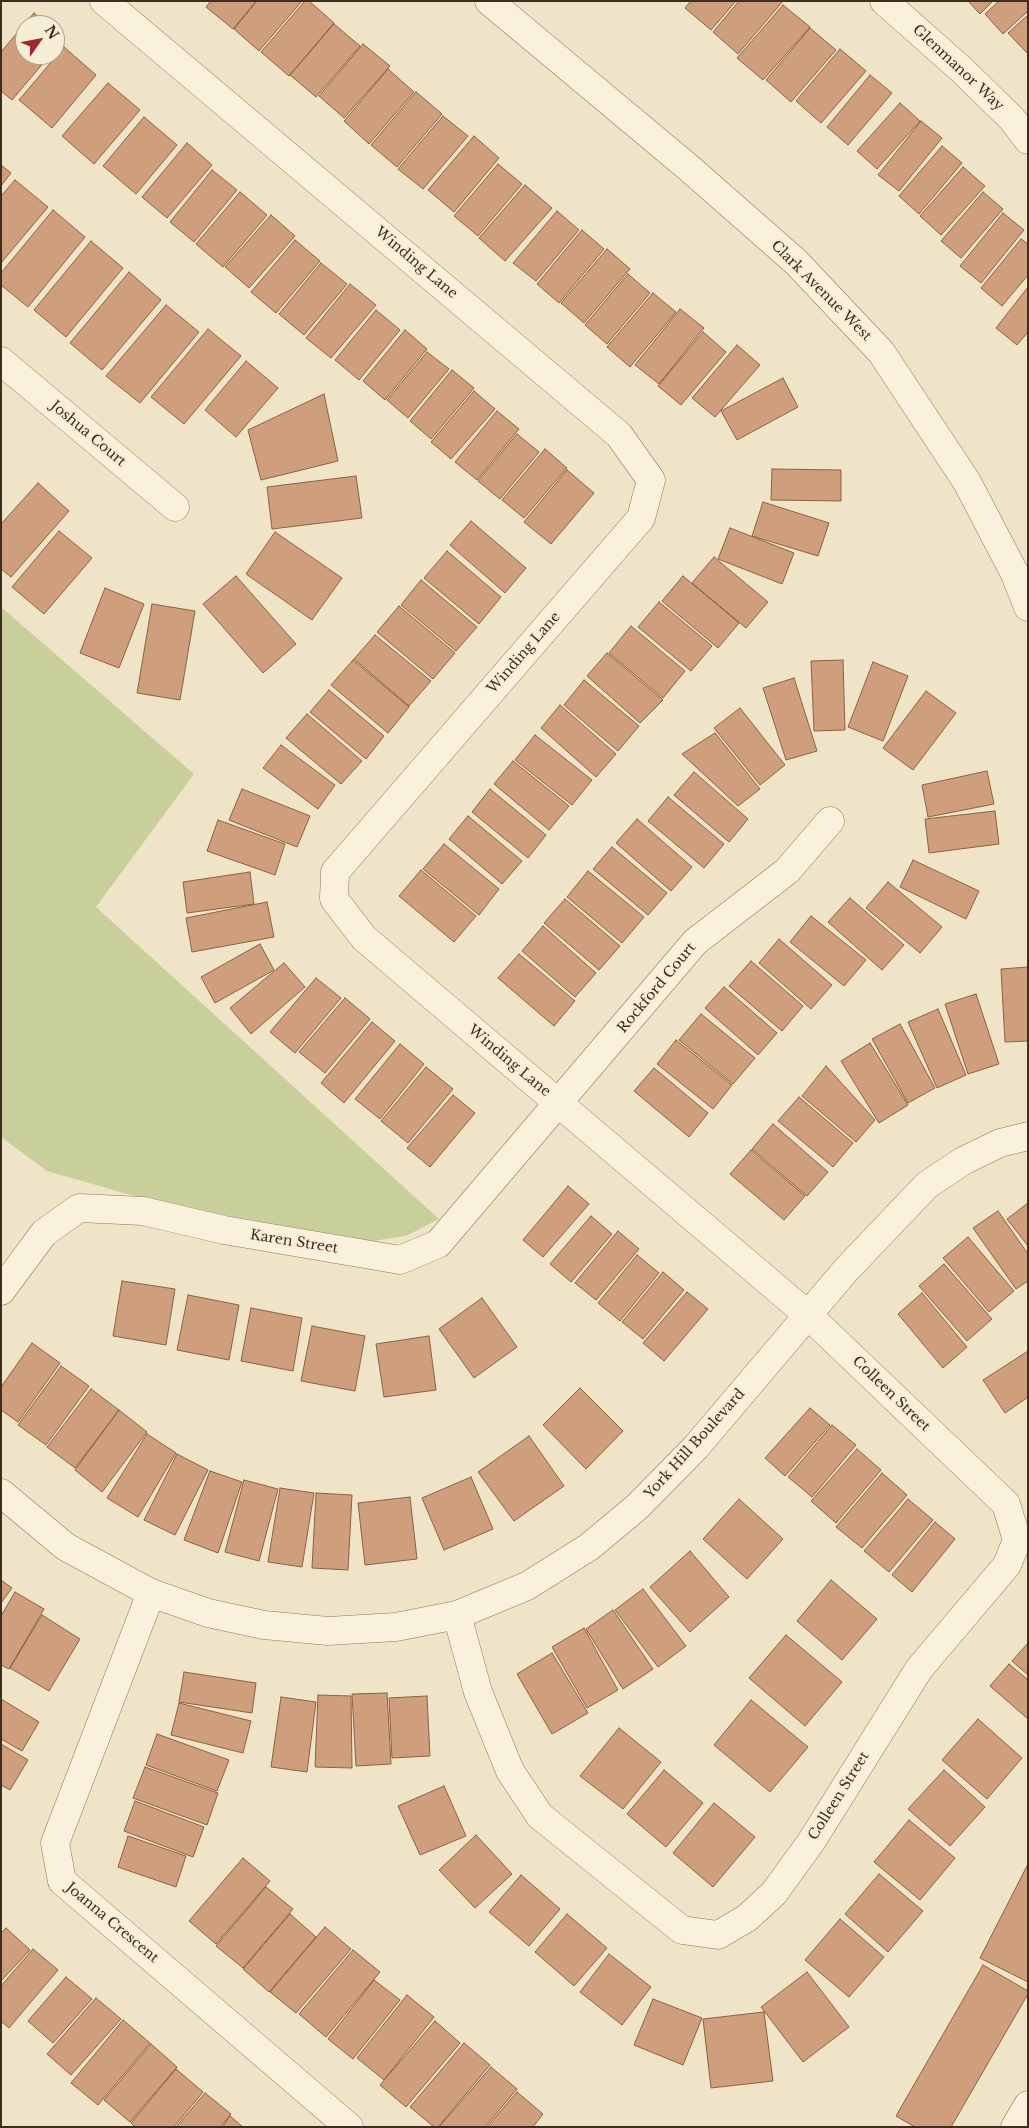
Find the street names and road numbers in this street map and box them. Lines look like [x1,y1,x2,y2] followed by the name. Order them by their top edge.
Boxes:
[909,22,1007,114] street label: Glenmanor Way
[371,224,461,302] street label: Winding Lane
[767,237,875,345] street label: Clark Avenue West
[47,398,129,470] street label: Joshua Court
[484,609,564,697] street label: Winding Lane
[614,939,700,1037] street label: Rockford Court
[464,1022,554,1100] street label: Winding Lane
[249,1227,339,1257] street label: Karen Street
[849,1353,933,1435] street label: Colleen Street
[641,1386,749,1502] street label: York Hill Boulevard
[805,1749,873,1843] street label: Colleen Street
[62,1879,162,1967] street label: Joanna Crescent

